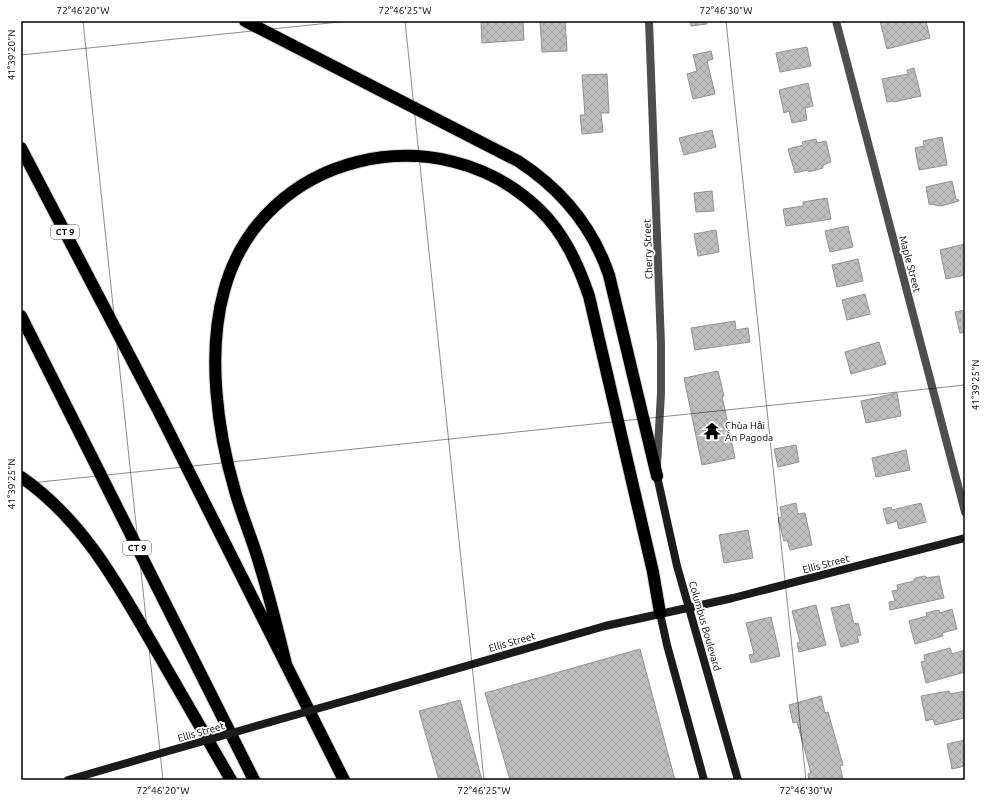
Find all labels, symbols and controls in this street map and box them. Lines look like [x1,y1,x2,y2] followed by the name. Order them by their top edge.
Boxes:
[57,5,109,16] text: 72°46'20"W
[379,5,431,16] text: 72°46'25"W
[700,5,752,16] text: 72°46'30"W
[6,30,17,80] text: 41°39'20"N
[641,219,655,279] street label: Cherry Street
[51,225,79,239] road number: CT 9
[897,235,923,294] street label: Maple Street
[970,360,981,410] text: 41°39'25"N
[725,420,773,443] place label: Chùa Hải Ấn Pagoda
[702,421,722,441] temple icon: Chùa Hải Ấn Pagoda
[6,459,17,509] text: 41°39'25"N
[123,541,151,555] road number: CT 9
[801,552,851,576] street label: Ellis Street
[687,580,723,672] street label: Columbus Boulevard
[487,630,537,654] street label: Ellis Street
[176,720,226,744] street label: Ellis Street
[137,785,189,796] text: 72°46'20"W
[458,785,510,796] text: 72°46'25"W
[780,785,832,796] text: 72°46'30"W

